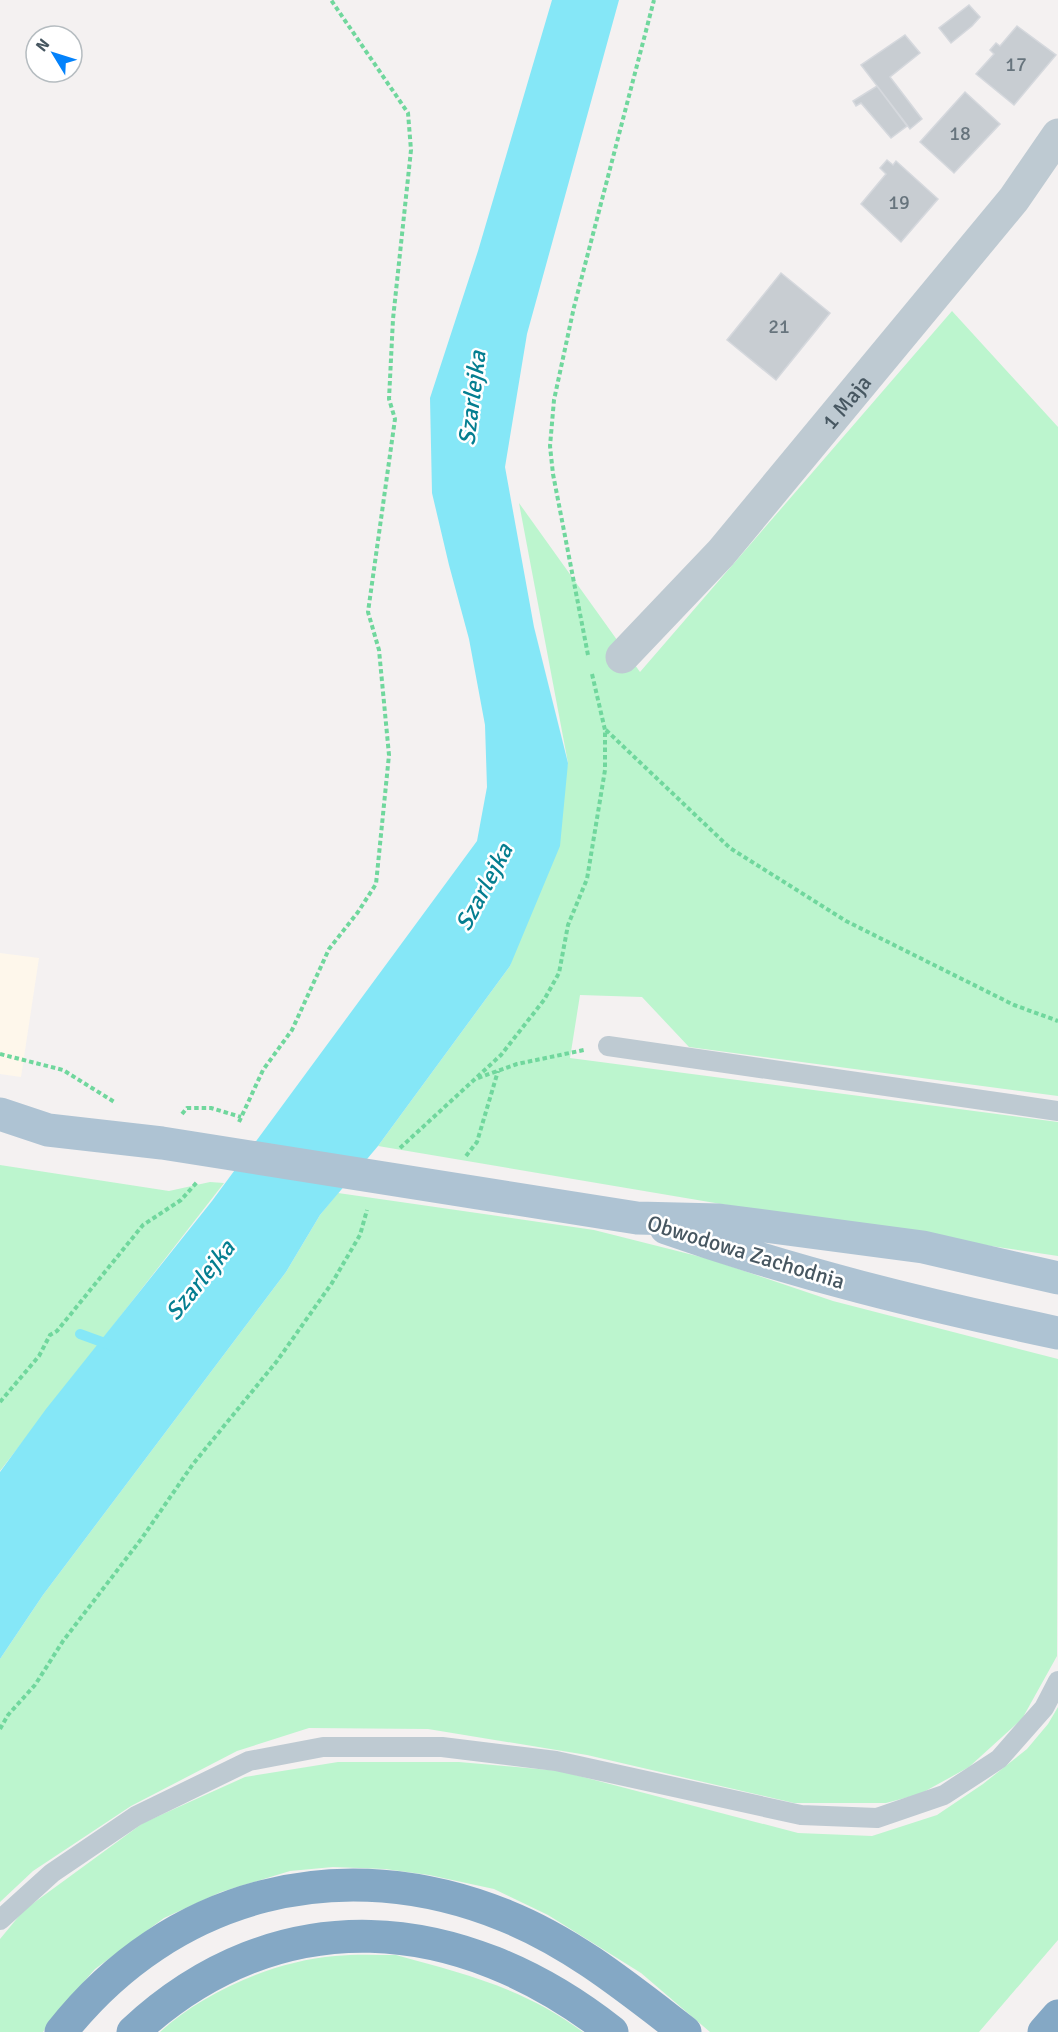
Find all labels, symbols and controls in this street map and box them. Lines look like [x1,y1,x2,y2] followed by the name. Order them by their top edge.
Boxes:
[24,24,84,84] north arrow
[32,35,54,56] text: N
[1005,52,1027,77] house number: 17
[949,121,971,146] house number: 18
[888,190,910,215] house number: 19
[768,314,790,339] house number: 21
[451,348,493,447] water label: Szarlejka
[816,369,877,435] street label: 1 Maja
[449,837,520,936] water label: Szarlejka
[644,1209,848,1295] street label: Obwodowa Zachodnia
[159,1233,242,1326] water label: Szarlejka

